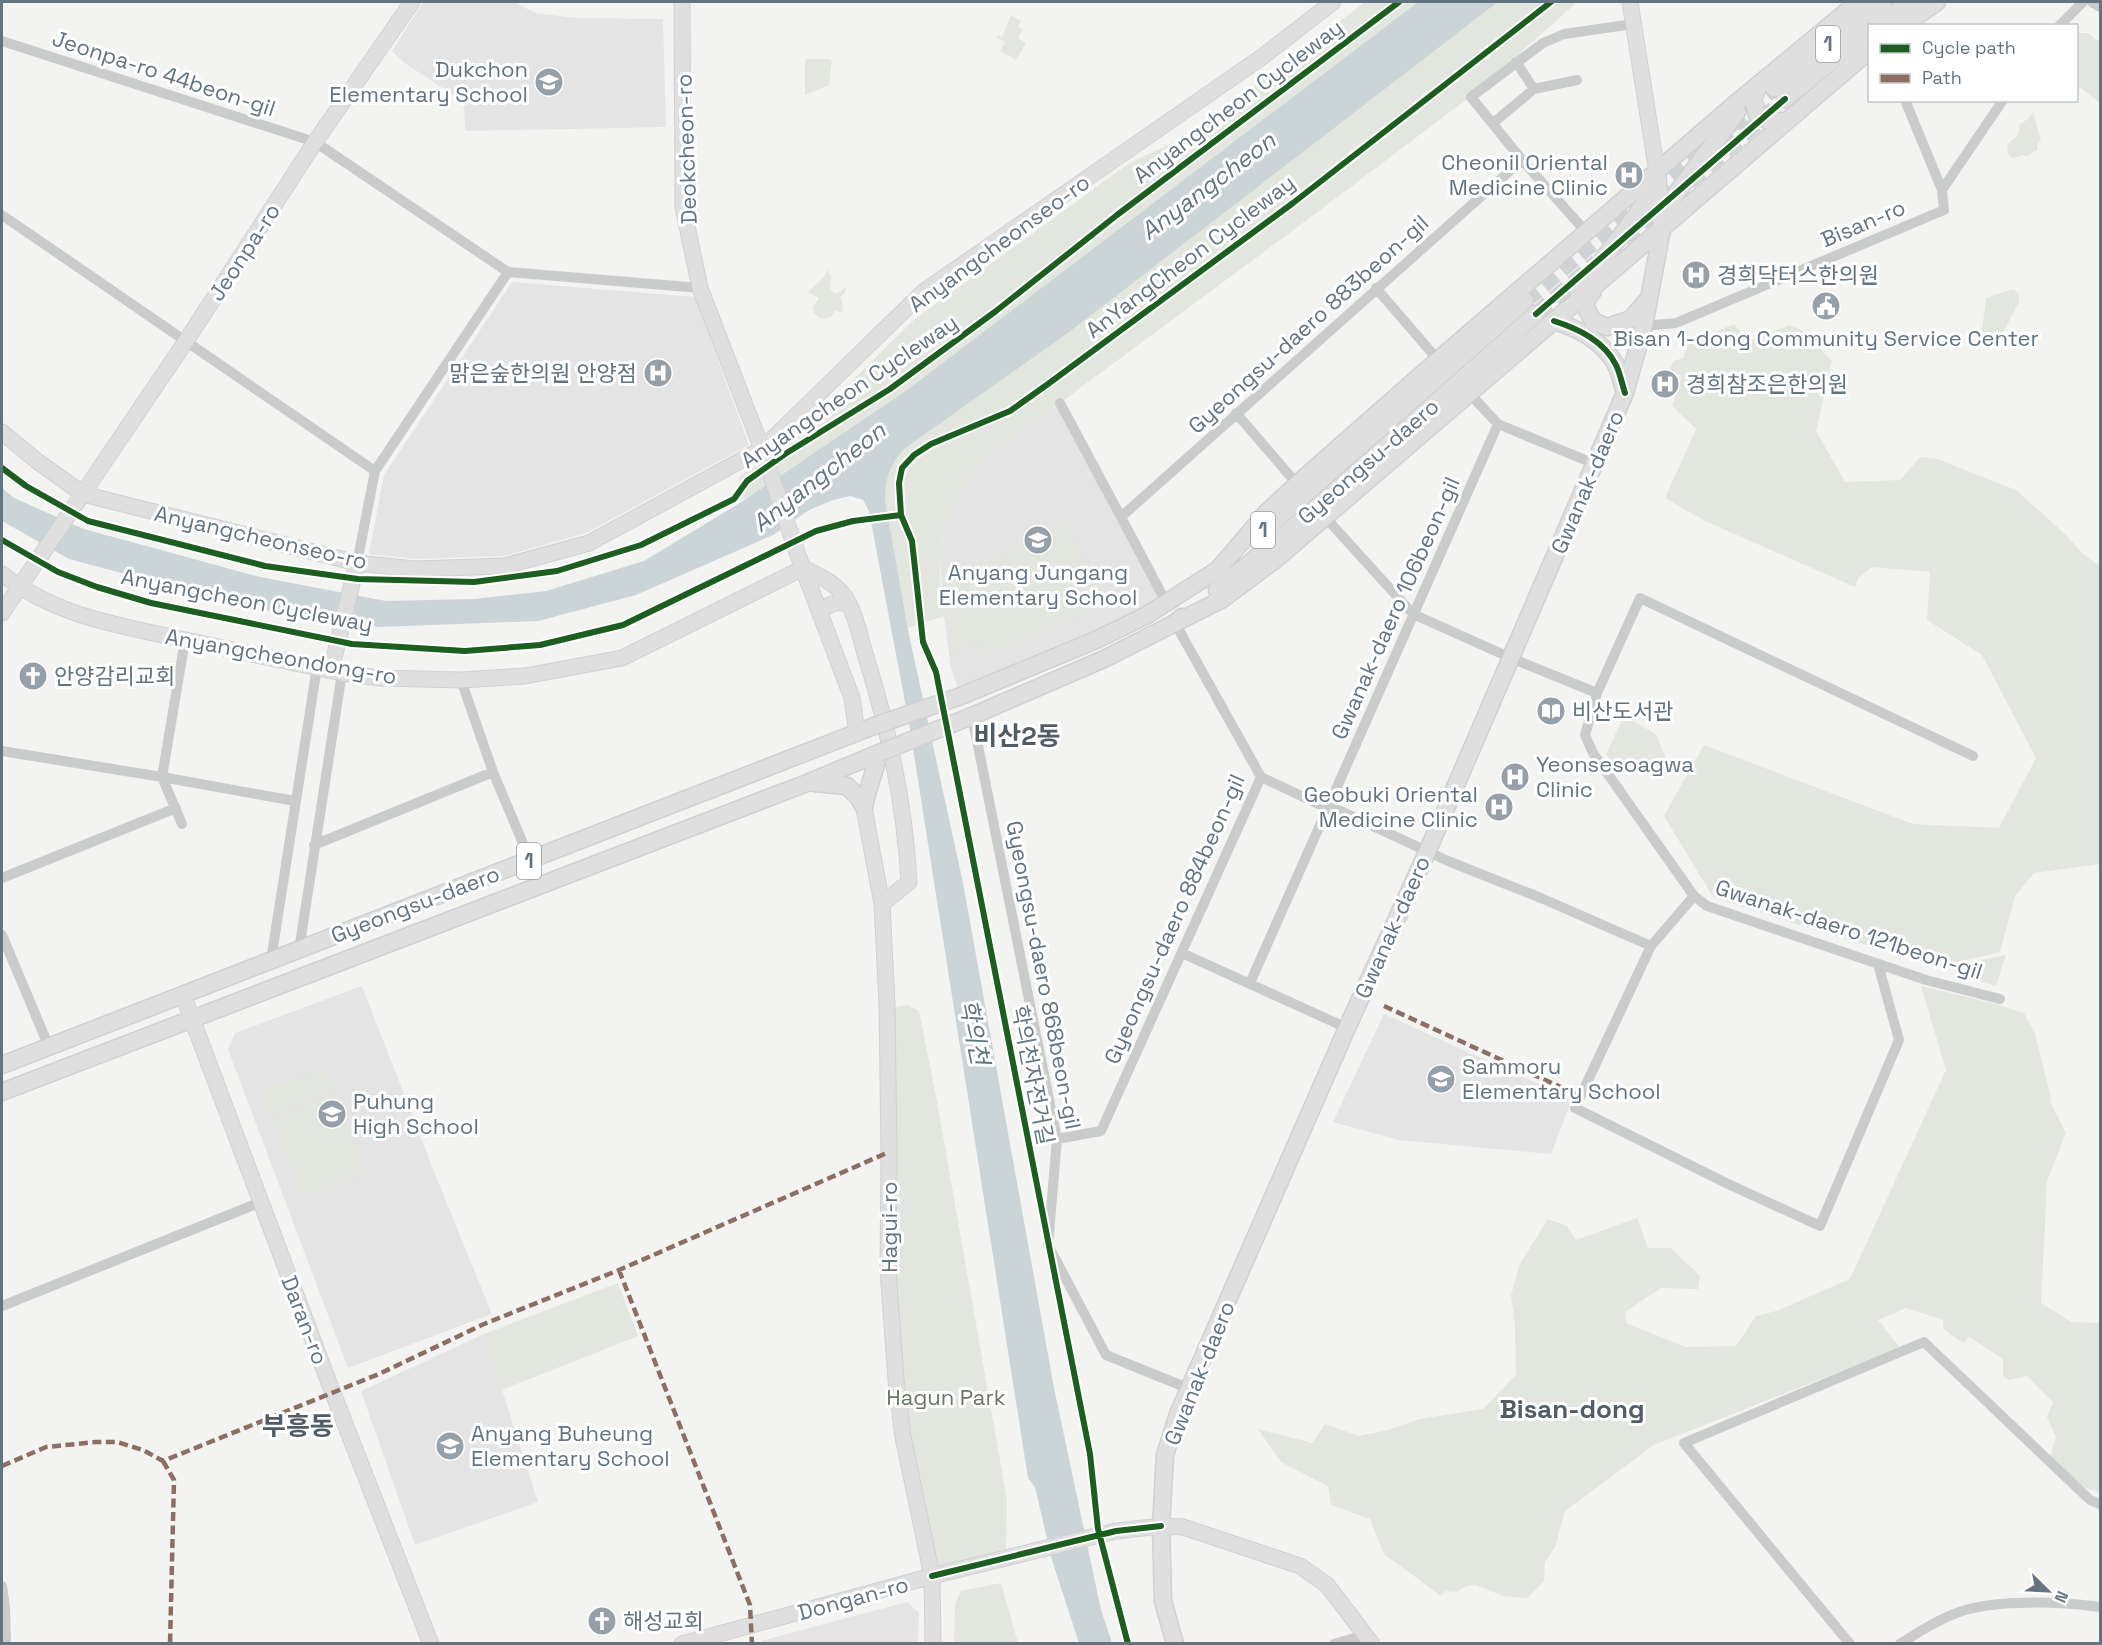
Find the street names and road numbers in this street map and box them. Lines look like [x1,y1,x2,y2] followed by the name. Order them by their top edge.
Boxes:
[1128,14,1348,188] street label: Anyangcheon Cycleway
[49,24,279,122] street label: Jeonpa-ro 44beon-gil
[1816,26,1840,62] road number: 1
[669,73,703,225] street label: Deokcheon-ro
[903,168,1095,318] street label: Anyangcheonseo-ro
[1080,168,1300,344] street label: AnYangCheon Cycleway
[1817,193,1909,253] street label: Bisan-ro
[202,198,286,306] street label: Jeonpa-ro
[1182,209,1434,439] street label: Gyeongsu-daero 883beon-gil
[735,308,963,474] street label: Anyangcheon Cycleway
[1292,392,1444,530] street label: Gyeongsu-daero
[1544,406,1630,558] street label: Gwanak-daero
[1324,472,1466,744] street label: Gwanak-daero 106beon-gil
[152,499,370,575] street label: Anyangcheonseo-ro
[1251,512,1275,548] road number: 1
[119,562,375,638] street label: Anyangcheon Cycleway
[163,622,399,690] street label: Anyangcheondong-ro
[1097,770,1251,1068] street label: Gyeongsu-daero 884beon-gil
[1000,818,1088,1132] street label: Gyeongsu-daero 868beon-gil
[517,843,541,879] road number: 1
[1348,851,1436,1003] street label: Gwanak-daero
[327,859,503,949] street label: Gyeongsu-daero
[1712,873,1986,985] street label: Gwanak-daero 121beon-gil
[1006,1003,1060,1147] street label: 학의천자전거길
[875,1181,903,1273] street label: Hagui-ro
[275,1272,335,1368] street label: Daran-ro
[1157,1297,1241,1449] street label: Gwanak-daero
[795,1570,911,1626] street label: Dongan-ro

